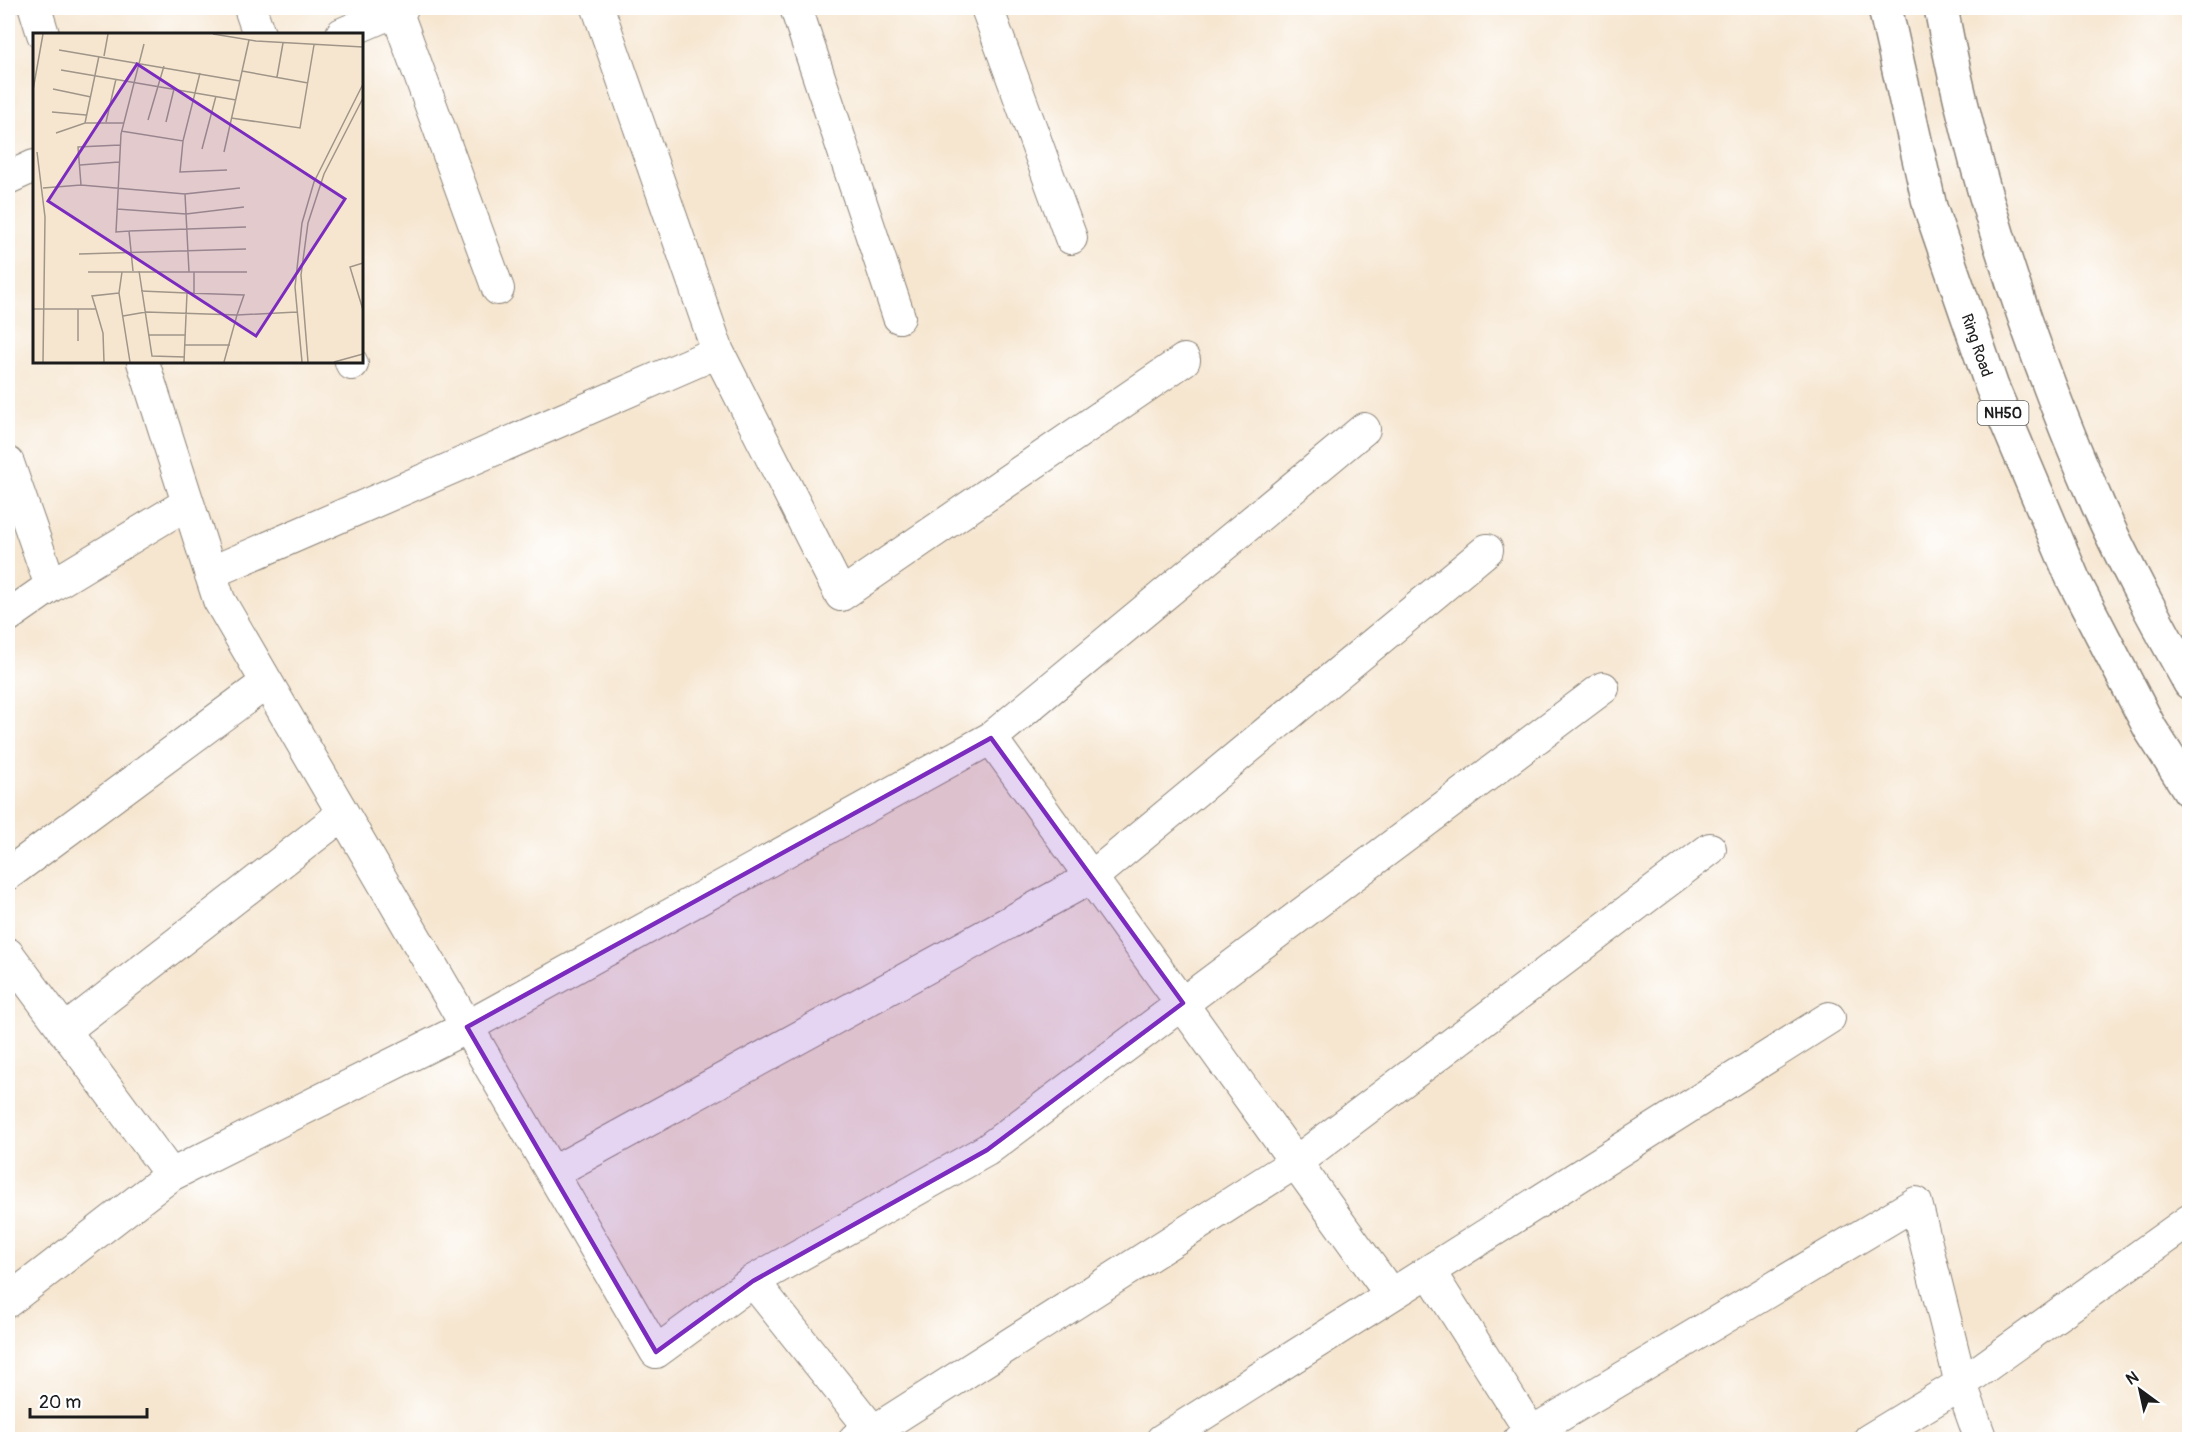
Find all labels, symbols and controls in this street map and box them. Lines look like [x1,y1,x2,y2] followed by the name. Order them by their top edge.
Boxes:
[33,33,363,363] inset map
[1956,311,1997,380] street label: Ring Road
[1978,401,2028,425] road number: NH50
[2110,1360,2170,1420] north arrow
[2122,1367,2143,1390] text: N
[30,1381,147,1419] scale bar
[39,1391,81,1414] text: 20 m

